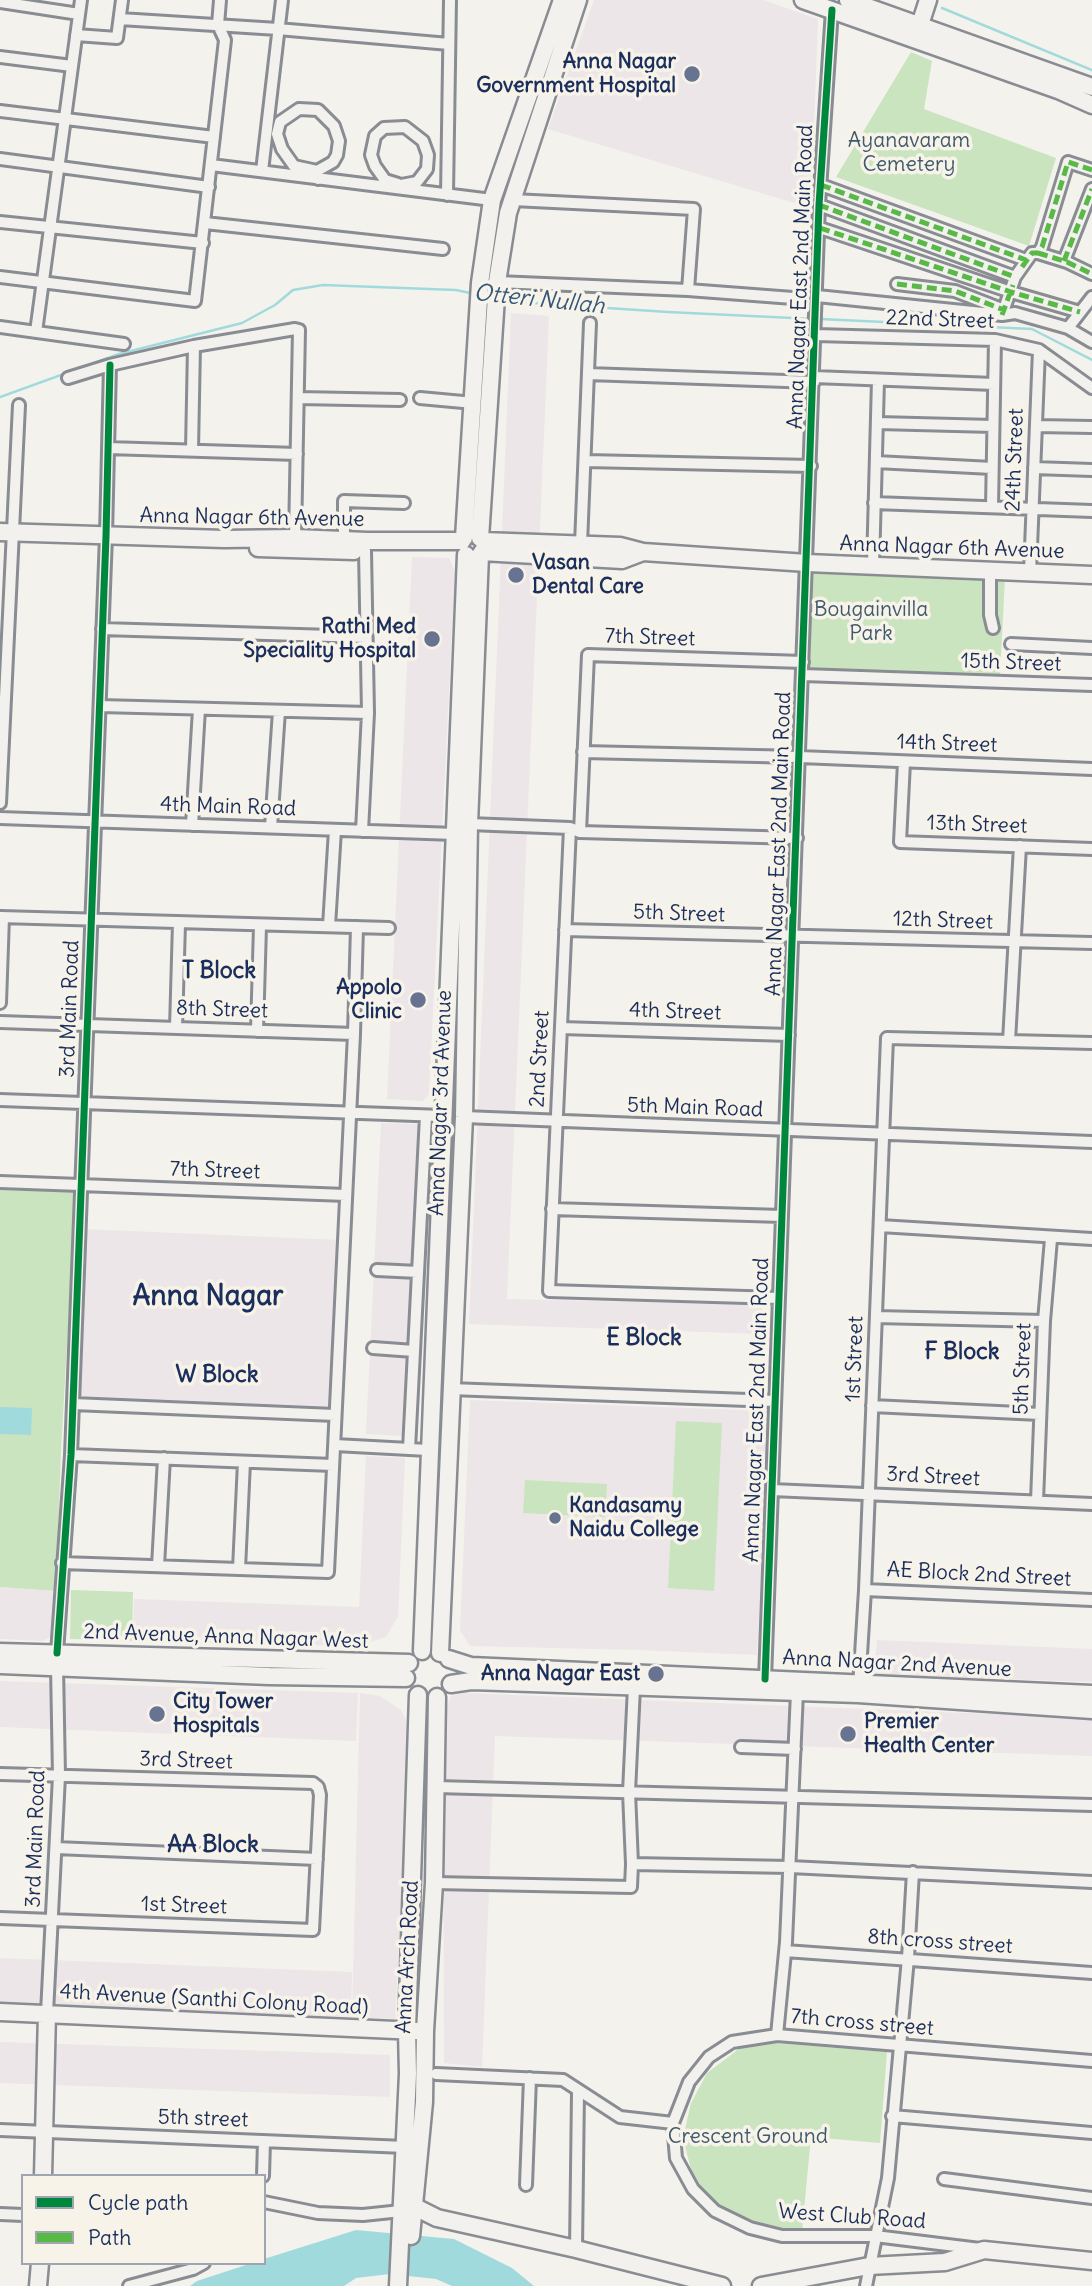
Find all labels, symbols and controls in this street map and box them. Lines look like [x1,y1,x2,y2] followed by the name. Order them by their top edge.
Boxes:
[476,49,676,99] place label: Anna Nagar Government Hospital
[682,64,702,84] marker: Anna Nagar Government Hospital
[783,124,819,430] street label: Anna Nagar East 2nd Main Road
[848,128,970,178] park label: Ayanavaram Cemetery
[472,279,606,321] water label: Otteri Nullah
[885,306,995,334] street label: 22nd Street
[1001,408,1029,512] street label: 24th Street
[139,503,365,533] street label: Anna Nagar 6th Avenue
[839,531,1065,565] street label: Anna Nagar 6th Avenue
[532,550,644,600] place label: Vasan Dental Care
[506,565,526,585] marker: Vasan Dental Care
[814,597,928,647] park label: Bougainvilla Park
[243,614,416,664] place label: Rathi Med Speciality Hospital
[604,624,696,652] street label: 7th Street
[422,629,442,649] marker: Rathi Med Speciality Hospital
[960,649,1062,677] street label: 15th Street
[761,691,797,997] street label: Anna Nagar East 2nd Main Road
[896,730,998,758] street label: 14th Street
[159,792,297,822] street label: 4th Main Road
[926,811,1028,839] street label: 13th Street
[632,900,726,928] street label: 5th Street
[893,907,993,935] street label: 12th Street
[55,940,85,1078] street label: 3rd Main Road
[182,957,256,985] district label: T Block
[336,975,402,1025] place label: Appolo Clinic
[424,989,458,1217] street label: Anna Nagar 3rd Avenue
[408,990,428,1010] marker: Appolo Clinic
[175,996,269,1024] street label: 8th Street
[628,998,722,1026] street label: 4th Street
[525,1010,555,1108] street label: 2nd Street
[626,1093,764,1123] street label: 5th Main Road
[169,1157,261,1185] street label: 7th Street
[739,1257,775,1563] street label: Anna Nagar East 2nd Main Road
[132,1280,284,1314] district label: Anna Nagar
[841,1316,869,1402] street label: 1st Street
[1009,1322,1037,1416] street label: 5th Street
[606,1324,682,1352] district label: E Block
[924,1338,1000,1366] district label: F Block
[176,1361,258,1389] district label: W Block
[886,1462,980,1492] street label: 3rd Street
[569,1493,699,1543] place label: Kandasamy Naidu College
[547,1510,563,1526] marker: Kandasamy Naidu College
[886,1558,1072,1592] street label: AE Block 2nd Street
[83,1619,369,1655] street label: 2nd Avenue, Anna Nagar West
[782,1645,1012,1683] street label: Anna Nagar 2nd Avenue
[481,1661,640,1687] place label: Anna Nagar East
[646,1664,666,1684] marker: Anna Nagar East
[173,1689,273,1739] place label: City Tower Hospitals
[147,1704,167,1724] marker: City Tower Hospitals
[864,1709,994,1759] place label: Premier Health Center
[838,1724,858,1744] marker: Premier Health Center
[139,1747,233,1775] street label: 3rd Street
[21,1770,51,1908] street label: 3rd Main Road
[167,1831,259,1859] district label: AA Block
[391,1880,425,2034] street label: Anna Arch Road
[141,1892,227,1920] street label: 1st Street
[867,1924,1013,1960] street label: 8th cross street
[59,1979,369,2021] street label: 4th Avenue (Santhi Colony Road)
[789,2004,935,2042] street label: 7th cross street
[157,2105,249,2133] street label: 5th street
[668,2124,828,2150] park label: Crescent Ground
[21,2174,266,2265] legend
[88,2189,188,2216] text: Cycle path
[777,2199,927,2235] street label: West Club Road
[88,2224,131,2251] text: Path

